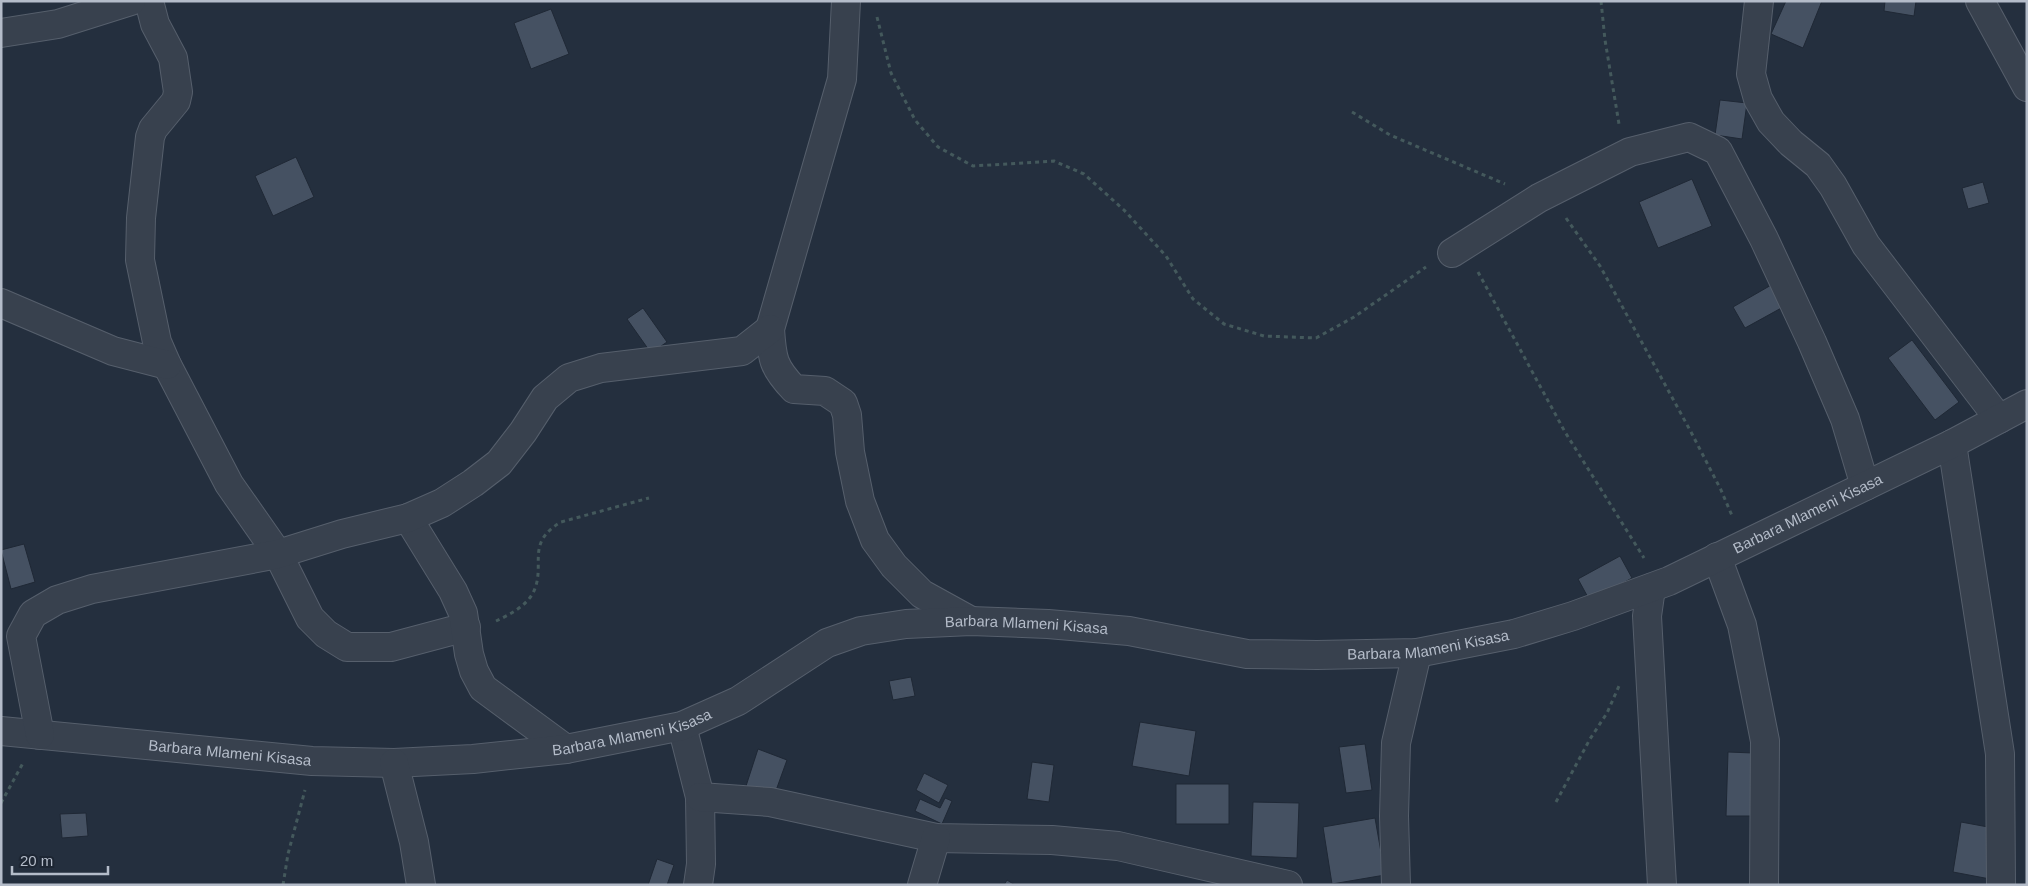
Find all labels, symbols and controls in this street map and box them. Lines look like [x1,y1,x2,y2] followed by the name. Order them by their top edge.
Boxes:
[1730,470,1885,557] street label: Barbara Mlameni Kisasa
[944,612,1109,637] street label: Barbara Mlameni Kisasa
[1347,626,1511,662] street label: Barbara Mlameni Kisasa
[551,705,715,758] street label: Barbara Mlameni Kisasa
[148,736,313,769] street label: Barbara Mlameni Kisasa
[12,844,109,876] scale bar
[20,852,53,869] text: 20 m

